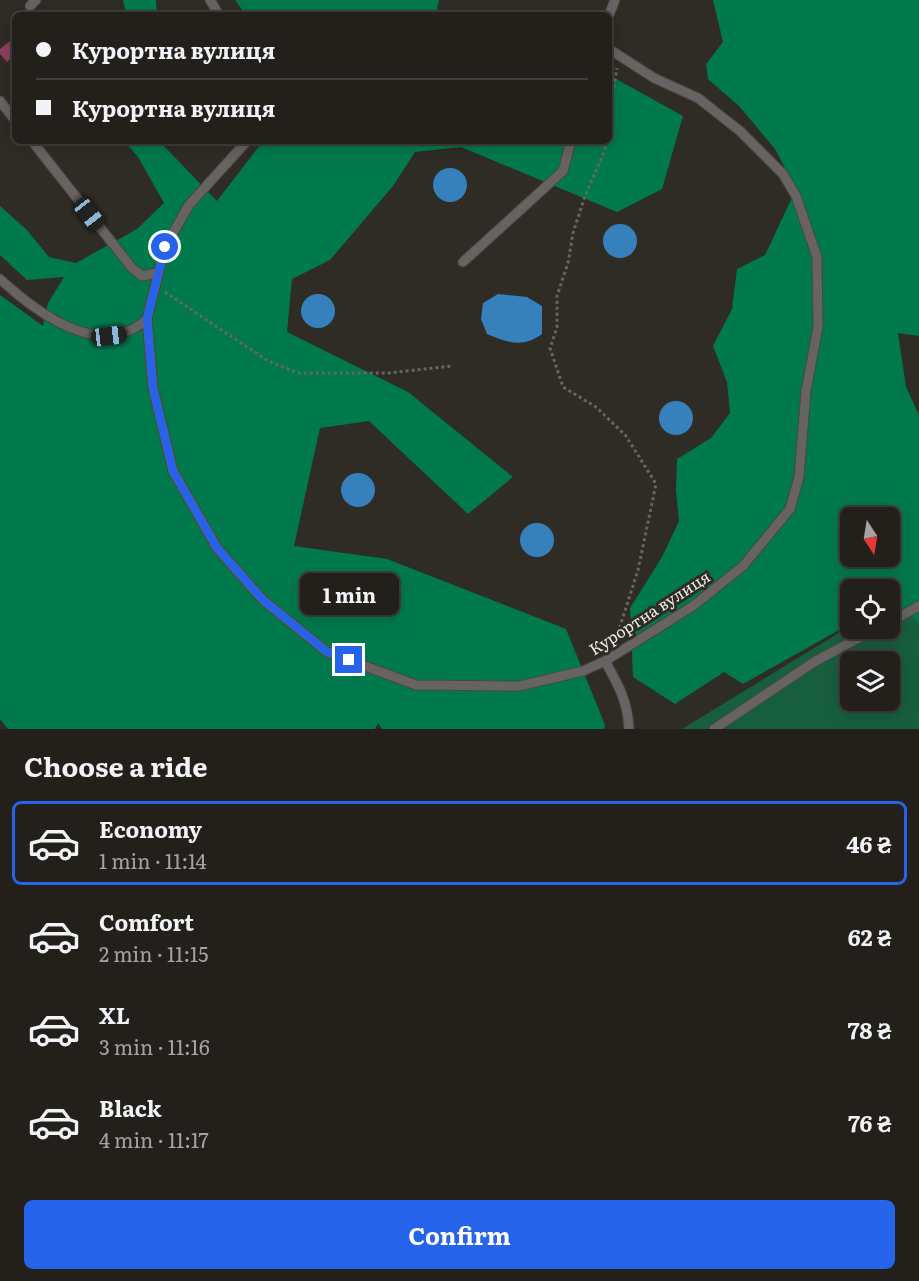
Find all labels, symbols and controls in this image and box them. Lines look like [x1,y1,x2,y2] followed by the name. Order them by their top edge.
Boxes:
[72,33,275,66] text: Курортна вулиця
[72,91,275,124] text: Курортна вулиця
[71,194,107,234] car
[151,233,178,260] route start
[90,325,128,347] car
[840,507,900,567] north arrow
[840,507,900,711] map controls
[584,564,714,660] street label: Курортна вулиця
[300,573,398,615] callout: 1 min
[323,579,376,609] text: 1 min
[840,579,900,639] button: locate
[335,646,362,673] route end
[840,651,900,711] button: layers
[24,745,207,785] text: Choose a ride
[99,812,202,845] text: Economy
[27,816,81,870] icon: car
[846,827,892,860] text: 46 ₴
[99,845,206,875] text: 1 min · 11:14
[99,905,194,938] text: Comfort
[27,909,81,963] icon: car
[848,920,892,953] text: 62 ₴
[99,938,208,968] text: 2 min · 11:15
[99,998,130,1031] text: XL
[27,1002,81,1056] icon: car
[848,1013,892,1046] text: 78 ₴
[99,1031,210,1061] text: 3 min · 11:16
[99,1091,161,1124] text: Black
[27,1095,81,1149] icon: car
[848,1106,892,1139] text: 76 ₴
[99,1124,209,1154] text: 4 min · 11:17
[24,1200,895,1269] button: Confirm

